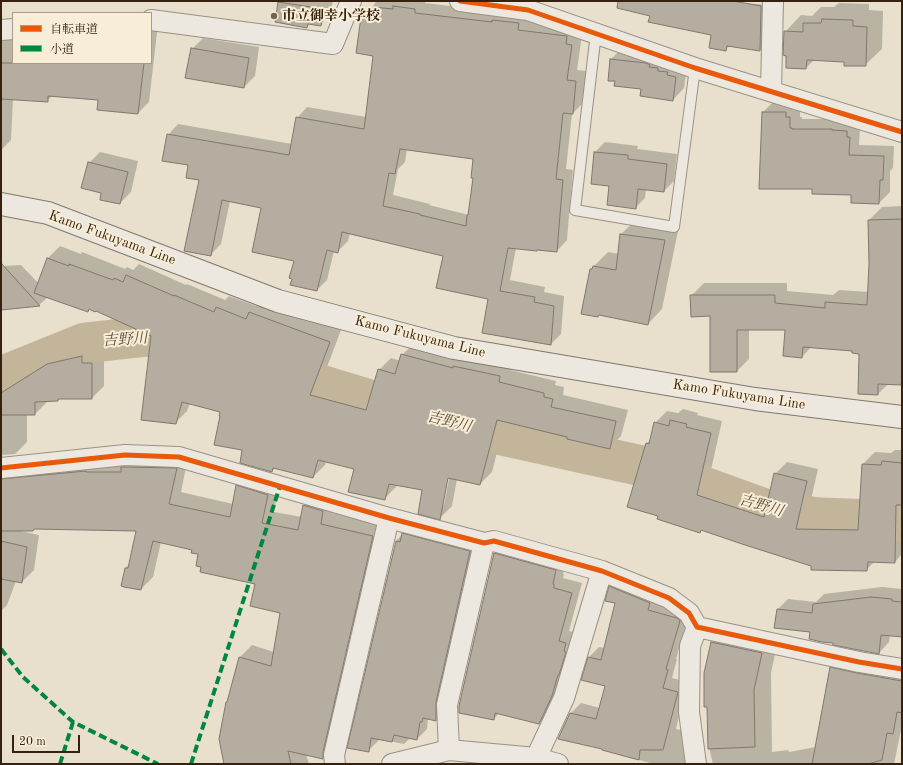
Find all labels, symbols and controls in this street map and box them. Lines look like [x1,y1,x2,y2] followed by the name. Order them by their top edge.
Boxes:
[282,8,380,24] place label: 市立御幸小学校
[269,11,279,21] marker: 市立御幸小学校
[12,12,152,64] legend
[50,24,98,36] text: 自転車道
[50,44,74,56] text: 小道
[46,207,178,269] street label: Kamo Fukuyama Line
[353,313,487,361] street label: Kamo Fukuyama Line
[102,329,148,351] water label: 吉野川
[671,376,807,414] street label: Kamo Fukuyama Line
[425,408,473,436] water label: 吉野川
[737,491,785,521] water label: 吉野川
[14,727,82,753] scale bar
[19,736,46,748] text: 20 m

